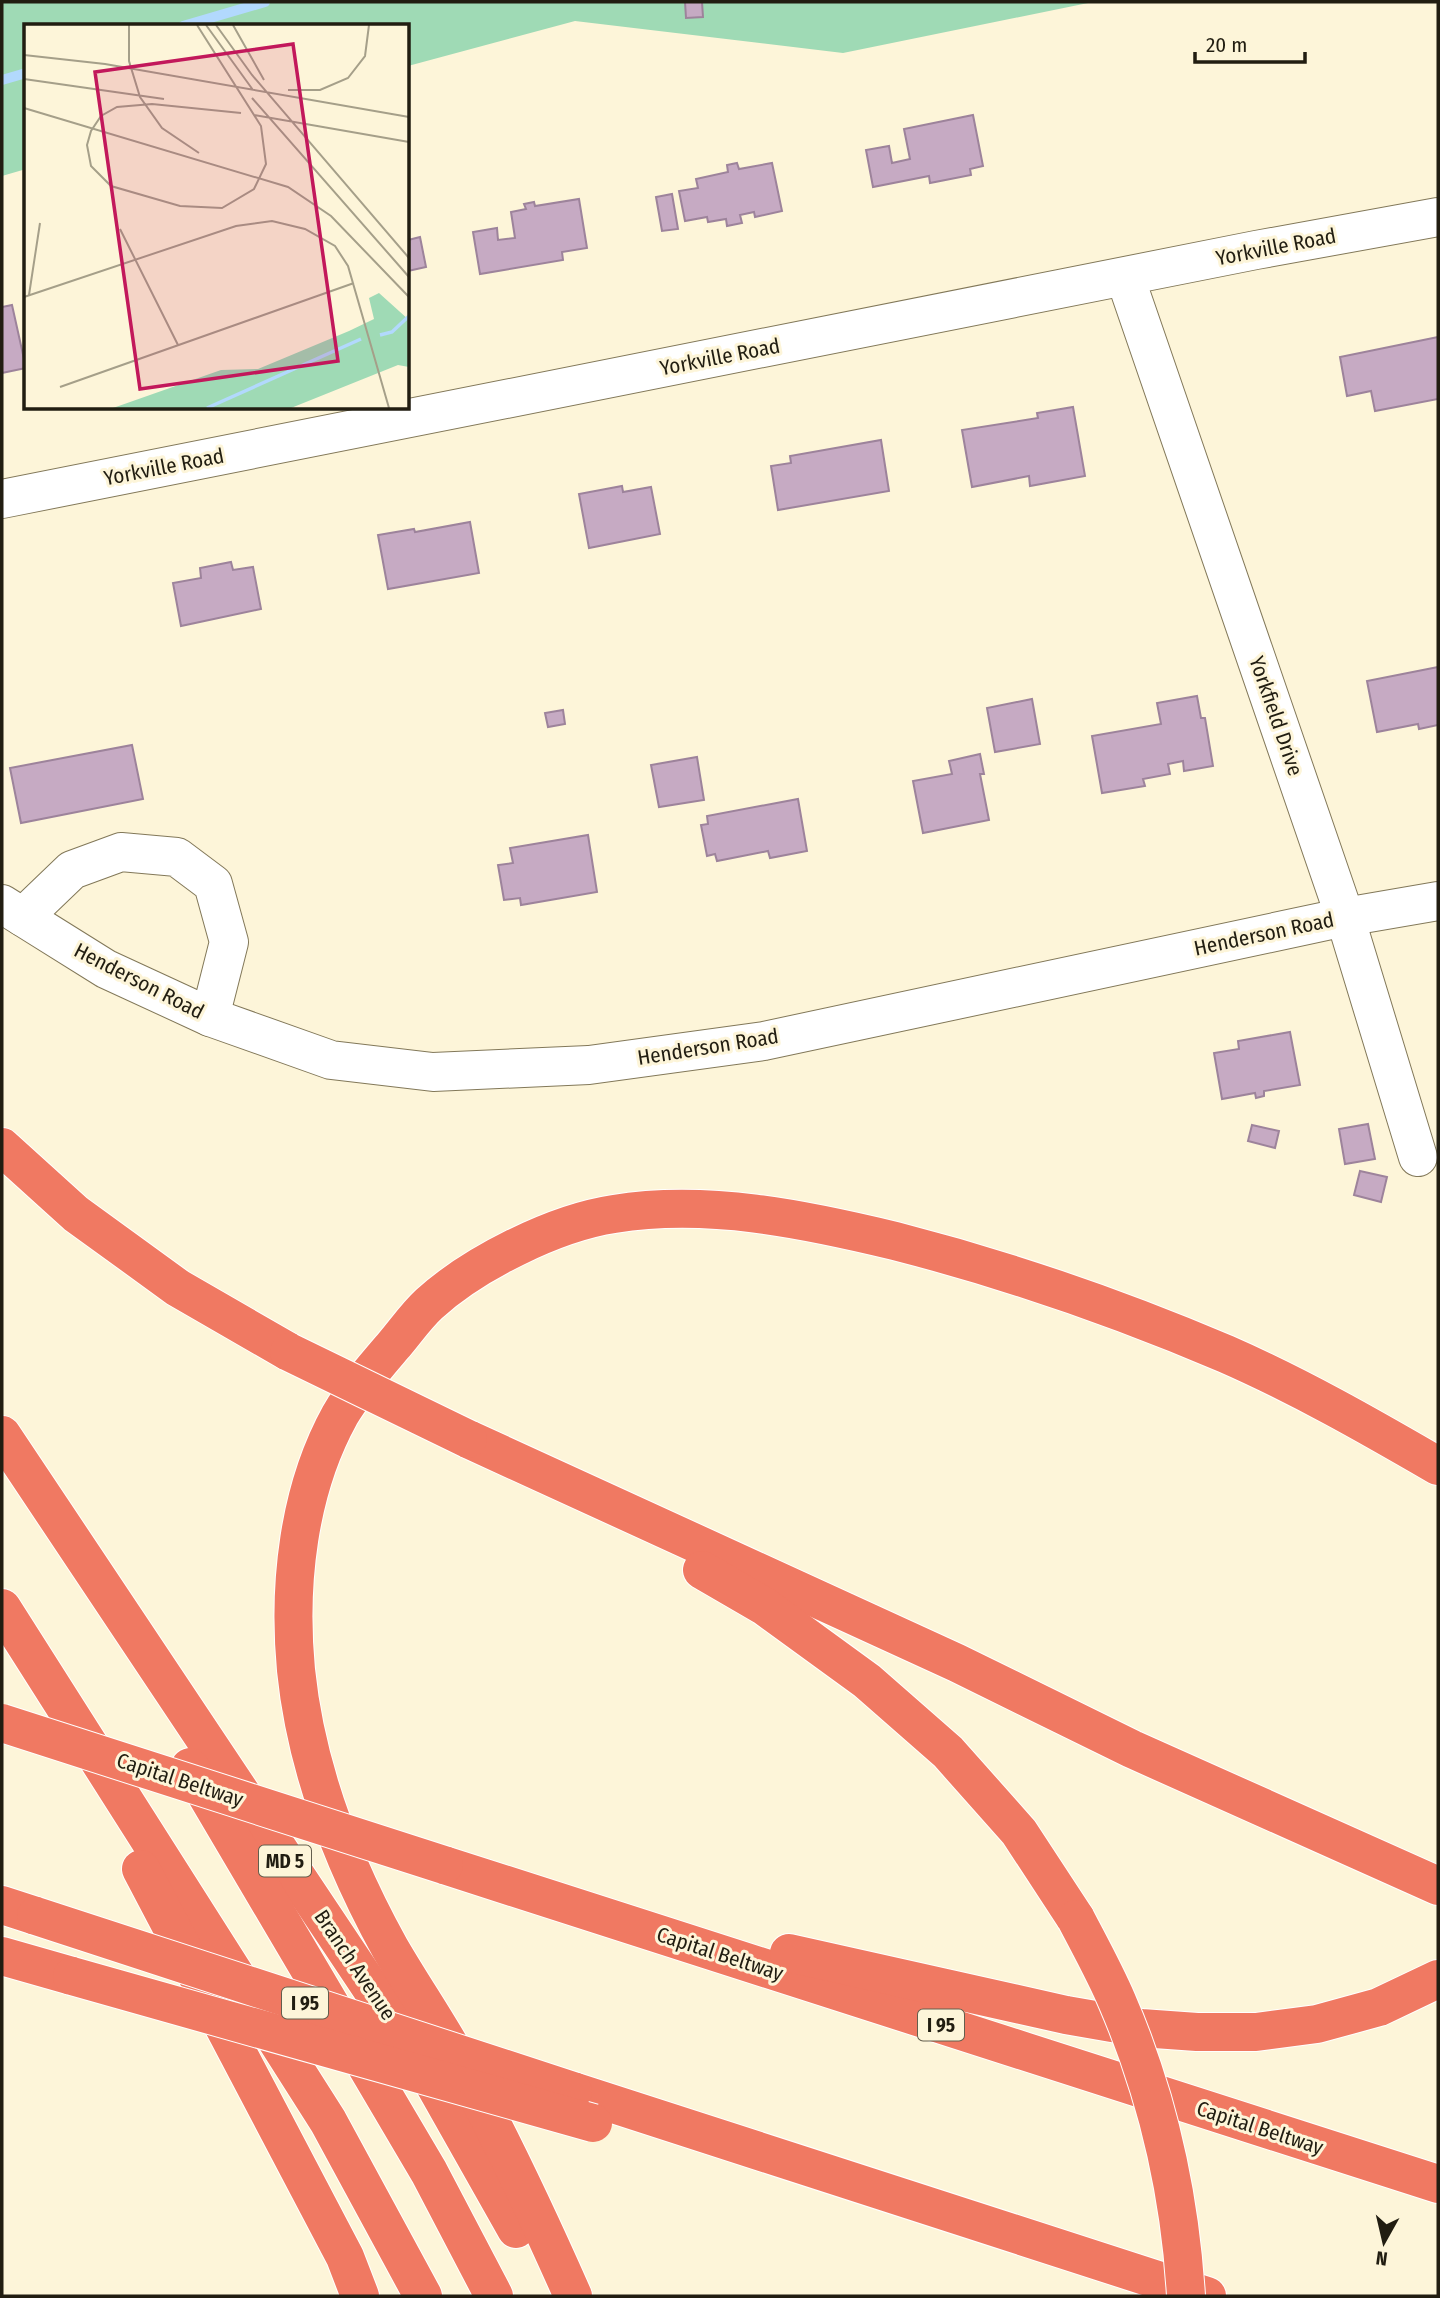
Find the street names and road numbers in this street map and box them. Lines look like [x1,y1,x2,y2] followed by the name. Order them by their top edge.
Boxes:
[1214,223,1338,271] street label: Yorkville Road
[658,333,782,381] street label: Yorkville Road
[102,443,226,491] street label: Yorkville Road
[1243,653,1309,779] street label: Yorkfield Drive
[1192,906,1336,962] street label: Henderson Road
[70,937,208,1025] street label: Henderson Road
[636,1023,780,1071] street label: Henderson Road
[113,1747,247,1813] street label: Capital Beltway
[259,1845,311,1876] road number: MD 5
[309,1905,401,2025] street label: Branch Avenue
[653,1921,787,1987] street label: Capital Beltway
[282,1988,328,2019] road number: I 95
[918,2010,964,2040] road number: I 95
[1193,2095,1327,2161] street label: Capital Beltway

